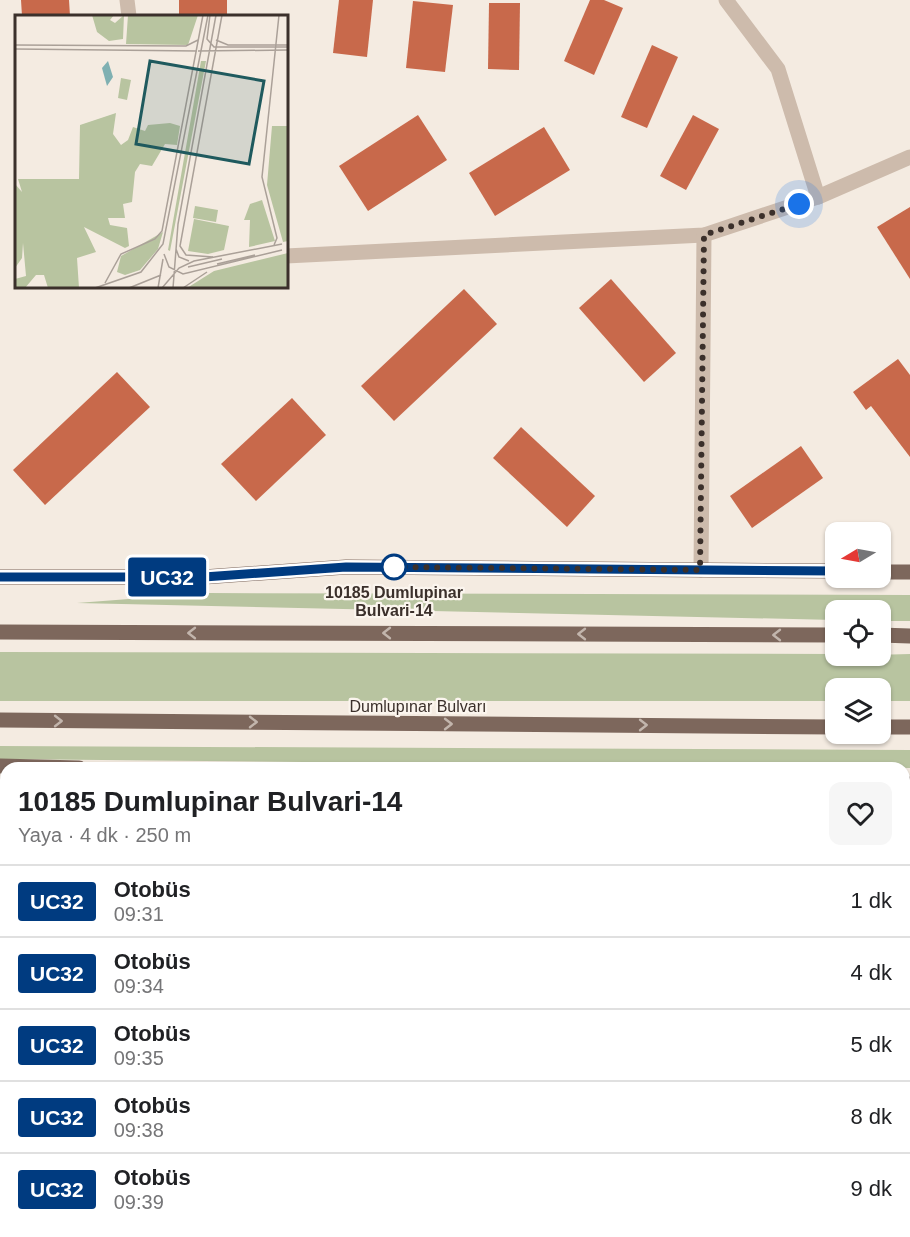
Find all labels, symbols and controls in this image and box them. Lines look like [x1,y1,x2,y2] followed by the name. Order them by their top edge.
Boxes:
[15,15,288,288] inset map
[784,189,814,219] your location
[825,522,891,588] north arrow
[825,522,891,744] map controls
[381,554,407,580] marker: 10185 Dumlupinar Bulvari-14
[125,558,209,596] line badge: UC32
[140,566,194,589] text: UC32
[325,584,463,619] place label: 10185 Dumlupinar Bulvari-14
[825,600,891,666] button: locate
[188,627,197,639] one-way arrow
[383,627,392,639] one-way arrow
[578,628,587,640] one-way arrow
[773,629,782,641] one-way arrow
[825,678,891,744] button: layers
[350,698,486,715] street label: Dumlupınar Bulvarı
[54,715,63,727] one-way arrow
[249,716,258,729] one-way arrow
[444,718,453,730] one-way arrow
[639,719,648,732] one-way arrow
[829,782,892,845] button: heart
[18,786,402,817] text: 10185 Dumlupinar Bulvari-14
[18,824,191,846] text: Yaya · 4 dk · 250 m
[114,877,191,902] text: Otobüs
[850,888,892,913] text: 1 dk
[30,890,84,913] text: UC32
[114,903,164,925] text: 09:31
[114,949,191,974] text: Otobüs
[850,960,892,985] text: 4 dk
[30,962,84,985] text: UC32
[114,975,164,997] text: 09:34
[114,1021,191,1046] text: Otobüs
[850,1032,892,1057] text: 5 dk
[30,1034,84,1057] text: UC32
[114,1047,164,1069] text: 09:35
[114,1093,191,1118] text: Otobüs
[850,1104,892,1129] text: 8 dk
[30,1106,84,1129] text: UC32
[114,1119,164,1141] text: 09:38
[114,1165,191,1190] text: Otobüs
[850,1176,892,1201] text: 9 dk
[30,1178,84,1201] text: UC32
[114,1191,164,1213] text: 09:39

